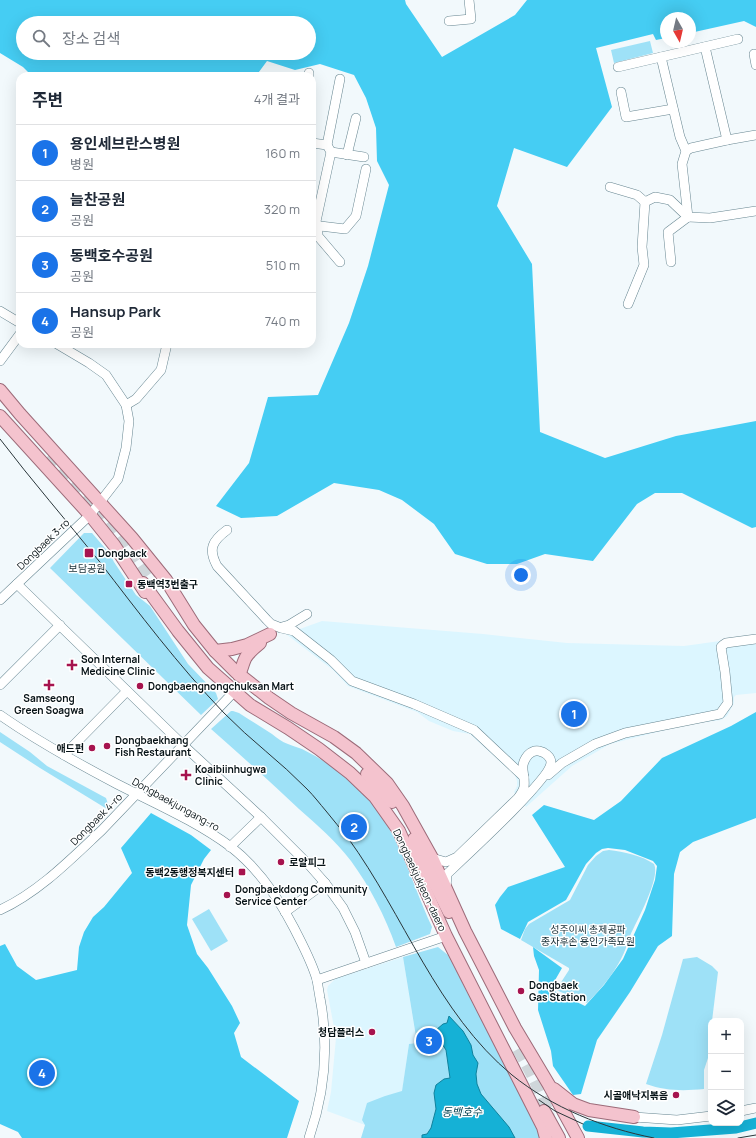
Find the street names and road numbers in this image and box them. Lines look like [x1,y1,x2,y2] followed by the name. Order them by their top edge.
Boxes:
[14,515,72,573] street label: Dongbaek 3-ro
[130,774,222,834] street label: Dongbaekjungang-ro
[67,790,125,848] street label: Dongbaek 4-ro
[390,827,450,933] street label: Dongbaekjukjeon-daero

